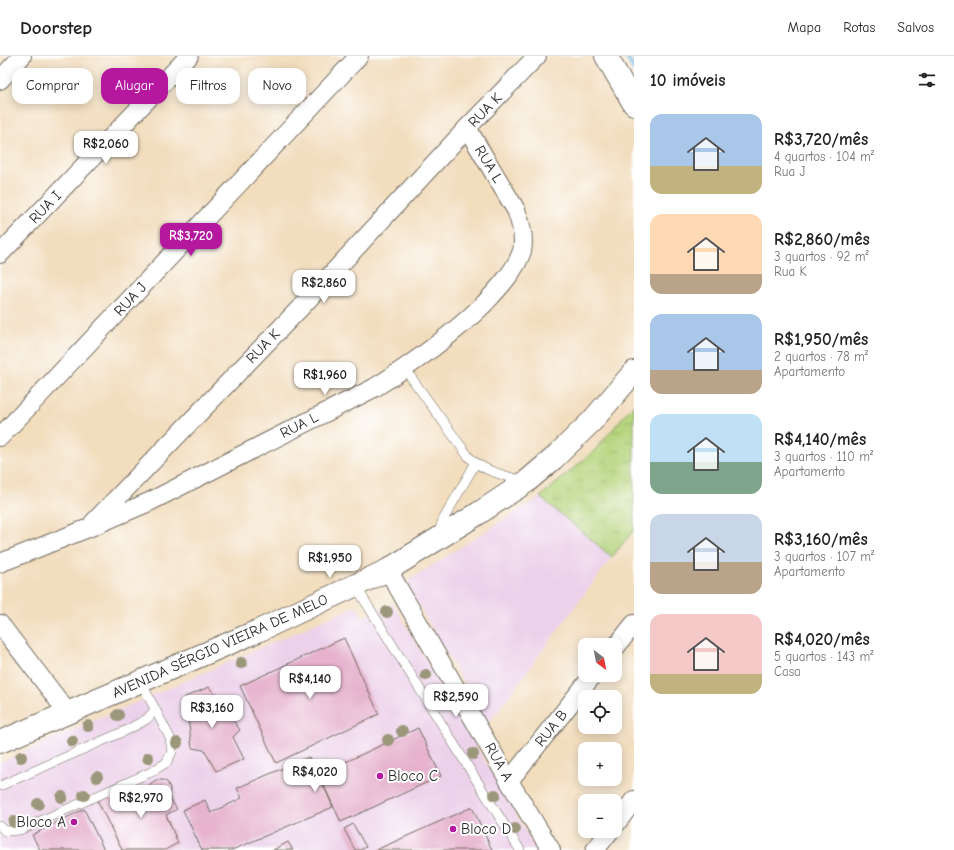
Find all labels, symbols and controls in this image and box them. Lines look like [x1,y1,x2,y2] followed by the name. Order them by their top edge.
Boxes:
[20,17,92,39] text: Doorstep
[788,19,821,36] text: Mapa
[843,19,875,36] text: Rotas
[897,19,934,36] text: Salvos
[12,68,93,104] chip: Comprar
[101,68,168,104] chip: Alugar
[176,68,240,104] chip: Filtros
[248,68,306,104] chip: Novo
[916,69,938,91] icon: filters
[650,71,725,90] text: 10 imóveis
[464,89,506,131] street label: RUA K
[682,130,730,178] icon: home
[774,130,868,149] text: R$3,720/mês
[69,131,143,165] pin: R$2,060
[83,136,129,151] text: R$2,060
[471,142,507,186] street label: RUA L
[774,149,874,164] text: 4 quartos · 104 m²
[774,164,805,179] text: Rua J
[25,187,65,227] street label: RUA I
[154,223,228,257] pin: R$3,720
[169,228,213,243] text: R$3,720
[682,230,730,278] icon: home
[774,230,870,249] text: R$2,860/mês
[774,249,869,264] text: 3 quartos · 92 m²
[774,264,807,279] text: Rua K
[287,270,361,304] pin: R$2,860
[301,275,347,290] text: R$2,860
[110,278,150,320] street label: RUA J
[242,325,284,367] street label: RUA K
[682,330,730,378] icon: home
[774,330,868,349] text: R$1,950/mês
[774,349,868,364] text: 2 quartos · 78 m²
[288,362,362,396] pin: R$1,960
[774,364,845,379] text: Apartamento
[303,367,347,382] text: R$1,960
[277,408,321,442] street label: RUA L
[682,430,730,478] icon: home
[774,430,866,449] text: R$4,140/mês
[774,449,873,464] text: 3 quartos · 110 m²
[774,464,845,479] text: Apartamento
[682,530,730,578] icon: home
[774,530,868,549] text: R$3,160/mês
[293,545,367,579] pin: R$1,950
[774,549,874,564] text: 3 quartos · 107 m²
[308,550,352,565] text: R$1,950
[774,564,845,579] text: Apartamento
[109,589,331,702] street label: AVENIDA SÉRGIO VIEIRA DE MELO
[682,630,730,678] icon: home
[774,630,870,649] text: R$4,020/mês
[578,638,622,682] north arrow
[578,638,622,838] map controls
[774,649,873,664] text: 5 quartos · 143 m²
[774,664,801,679] text: Casa
[273,666,347,700] pin: R$4,140
[289,671,331,686] text: R$4,140
[419,684,493,718] pin: R$2,590
[433,689,479,704] text: R$2,590
[578,690,622,734] button: locate
[175,695,249,729] pin: R$3,160
[190,700,234,715] text: R$3,160
[531,706,571,750] street label: RUA B
[481,739,517,785] street label: RUA A
[578,742,622,786] button: +
[278,759,352,793] pin: R$4,020
[292,764,338,779] text: R$4,020
[388,767,438,785] place label: Bloco C
[375,771,385,781] marker: Bloco C
[104,785,178,819] pin: R$2,970
[119,790,163,805] text: R$2,970
[578,794,622,838] button: −
[17,813,66,831] place label: Bloco A
[69,817,79,827] marker: Bloco A
[461,820,511,838] place label: Bloco D
[448,824,458,834] marker: Bloco D

